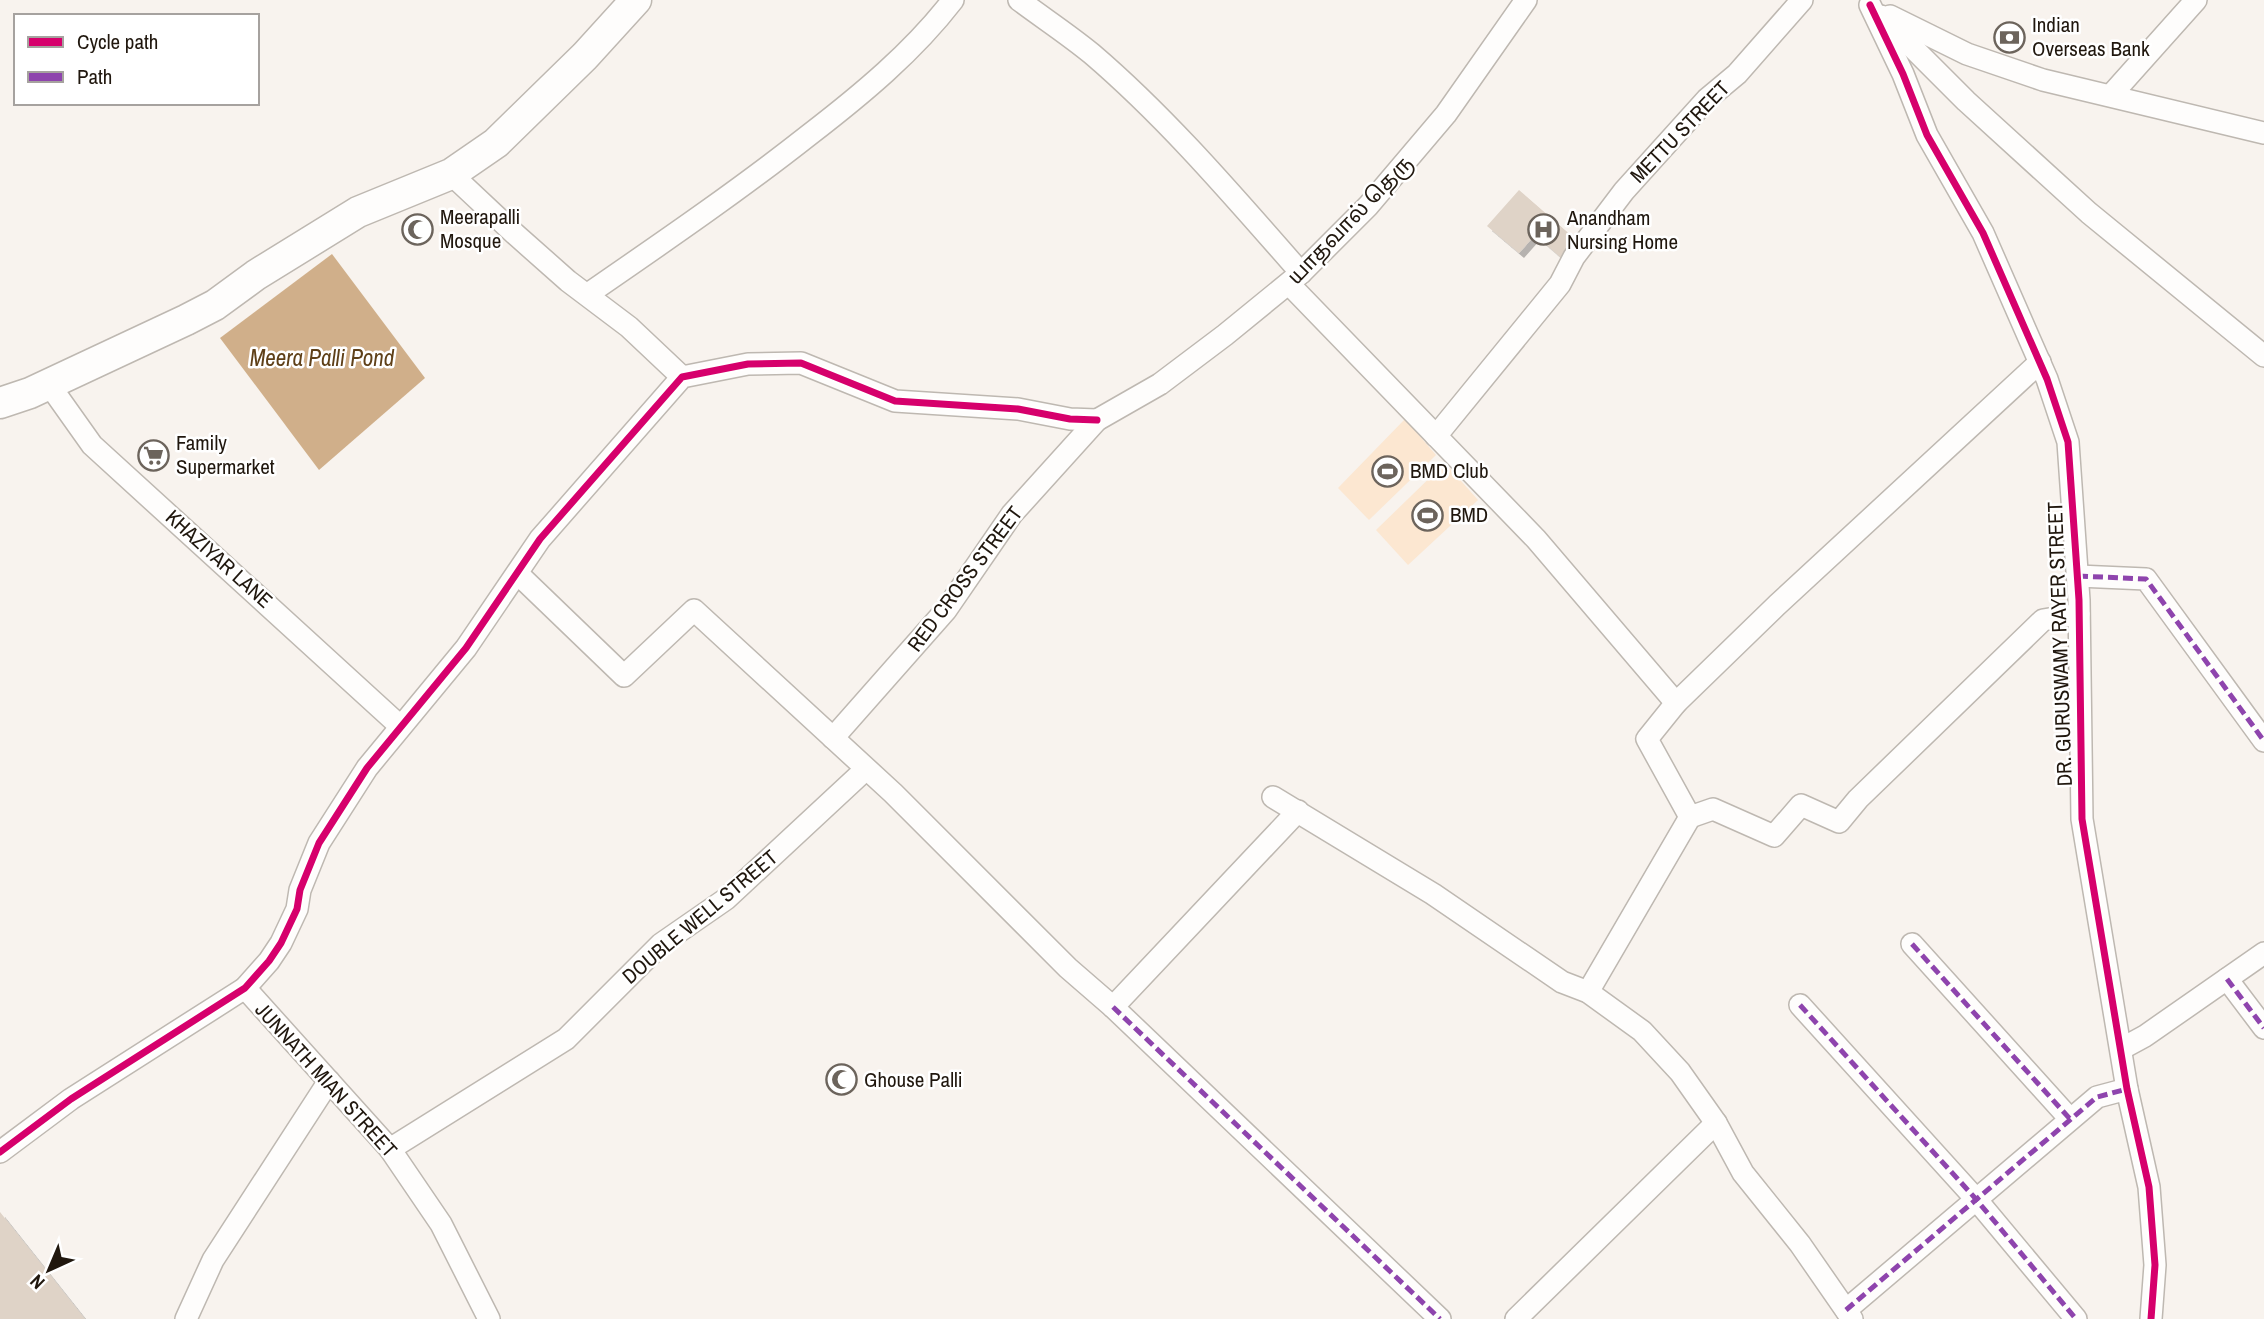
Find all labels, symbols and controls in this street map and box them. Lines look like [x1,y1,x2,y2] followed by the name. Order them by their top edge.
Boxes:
[2032,10,2150,63] place label: Indian Overseas Bank
[14,14,259,105] legend
[1992,20,2026,54] bank icon: Indian Overseas Bank
[77,27,158,56] text: Cycle path
[77,62,112,91] text: Path
[1623,74,1736,189] street label: METTU STREET
[1280,149,1419,291] street label: யாதவால் தெரு
[440,202,520,255] place label: Meerapalli Mosque
[1566,203,1678,256] place label: Anandham Nursing Home
[400,212,434,246] mosque icon: Meerapalli Mosque
[1527,213,1561,247] hospital icon: Anandham Nursing Home
[250,342,395,373] water label: Meera Palli Pond
[176,428,275,481] place label: Family Supermarket
[136,438,170,472] supermarket icon: Family Supermarket
[1370,454,1404,488] sports icon: BMD Club
[1410,456,1488,485] place label: BMD Club
[1410,498,1444,532] sports icon: BMD
[900,500,1029,657] street label: RED CROSS STREET
[1450,500,1488,529] place label: BMD
[2040,501,2079,787] street label: DR. GURUSWAMY RAYER STREET
[160,503,279,614] street label: KHAZIYAR LANE
[616,843,784,990] street label: DOUBLE WELL STREET
[249,996,404,1164] street label: JUNNATH MIAN STREET
[824,1063,858,1097] mosque icon: Ghouse Palli
[864,1065,963,1094] place label: Ghouse Palli
[14,1235,84,1305] north arrow
[24,1269,50,1295] text: N

